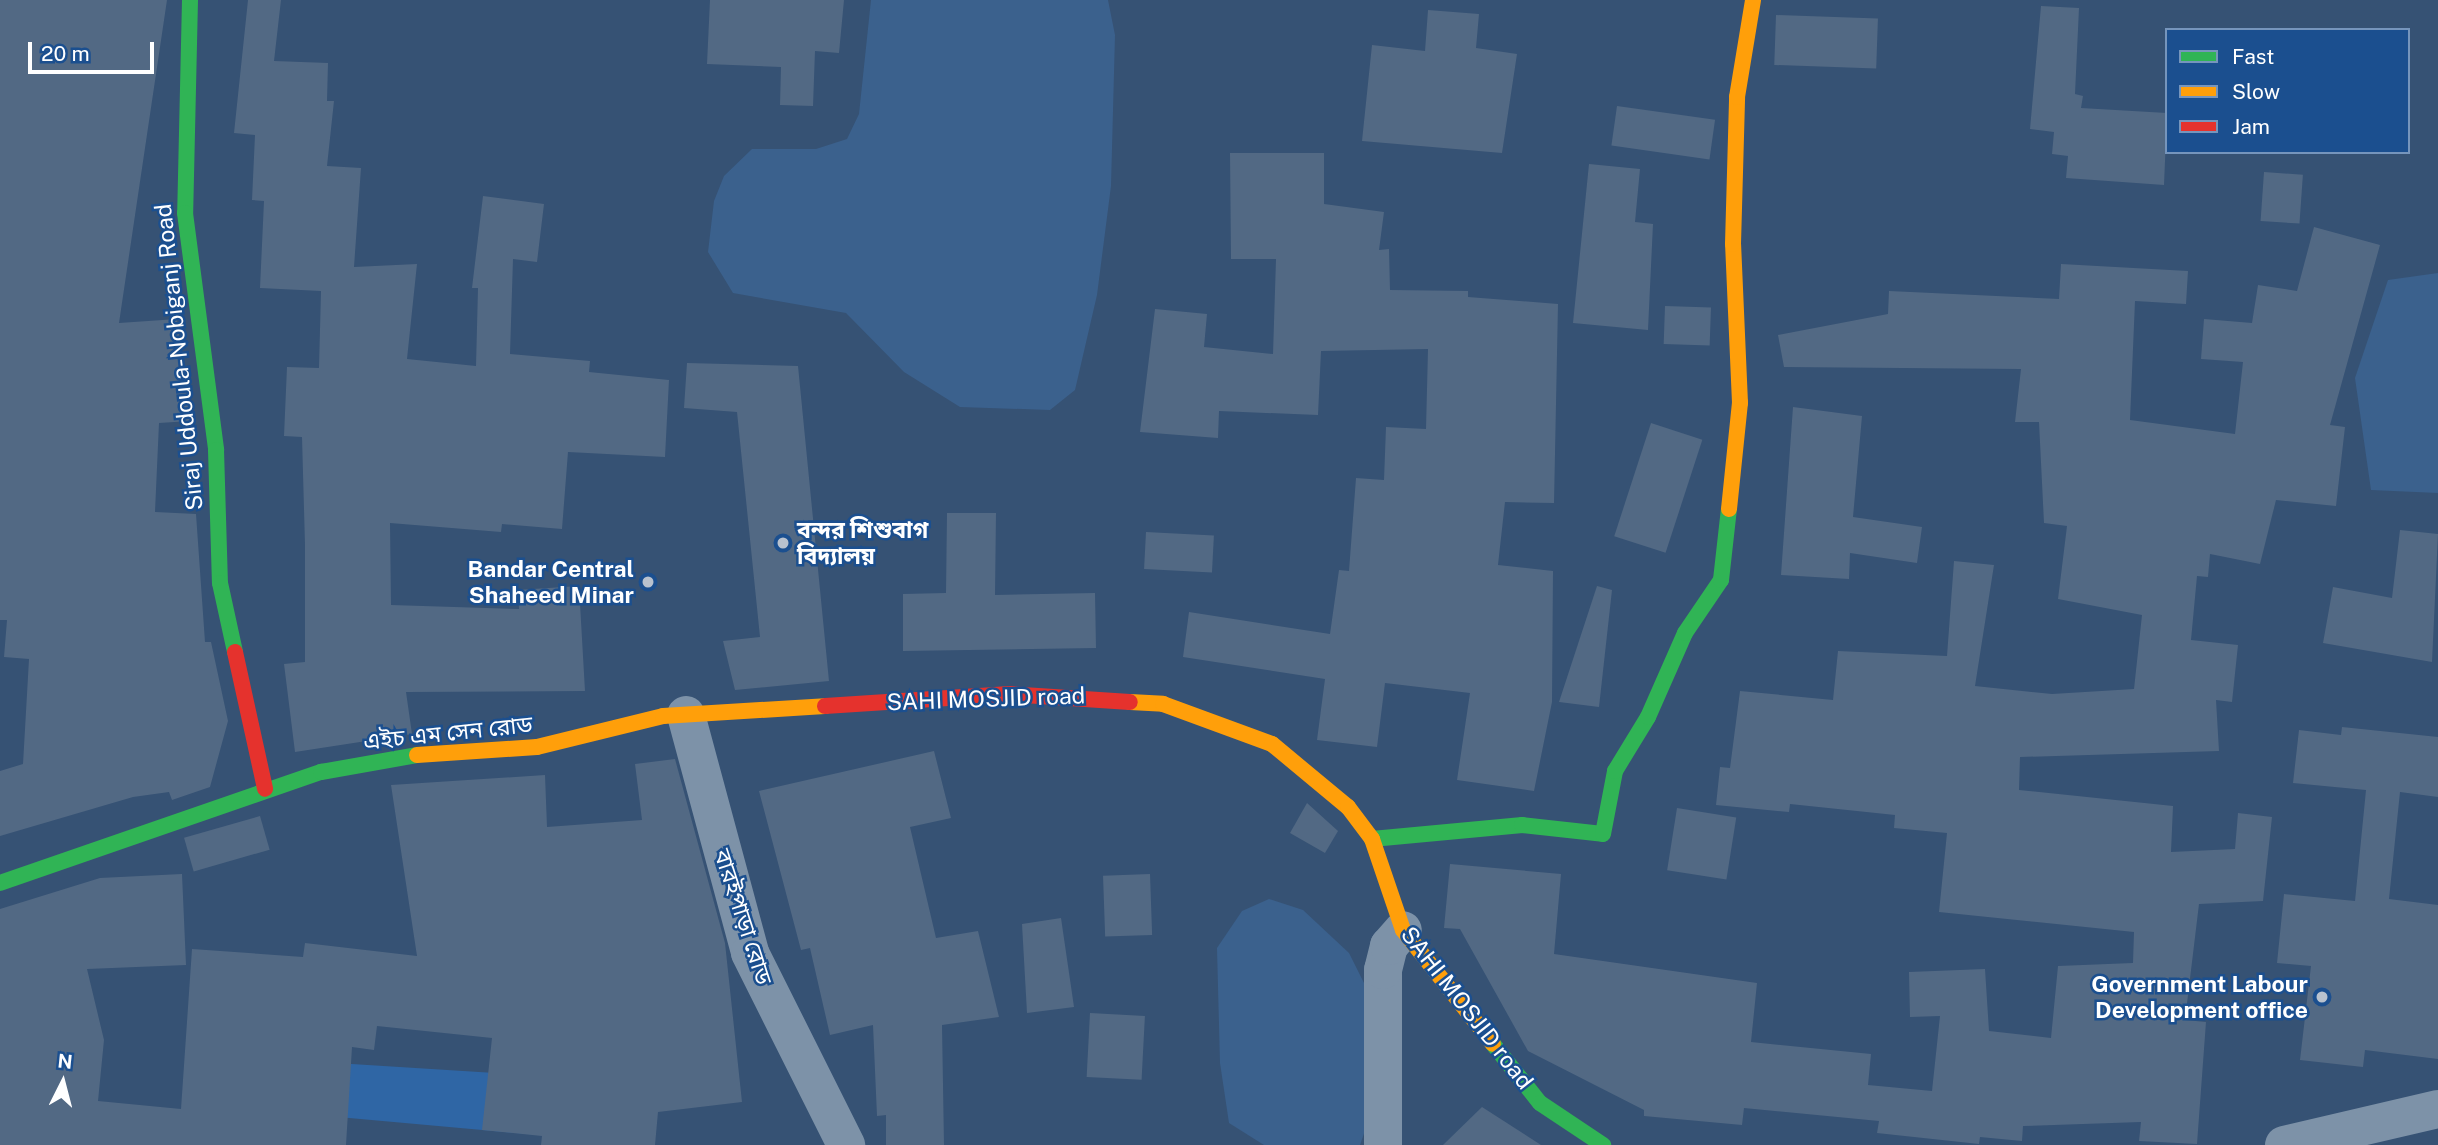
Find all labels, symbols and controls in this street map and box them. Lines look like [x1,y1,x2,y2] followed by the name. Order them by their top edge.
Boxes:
[32,28,158,72] scale bar
[2165,28,2410,154] legend
[41,41,90,66] text: 20 m
[2232,44,2274,69] text: Fast
[2232,79,2280,104] text: Slow
[2232,114,2270,139] text: Jam
[149,202,209,512] street label: Siraj Uddoula-Nobiganj Road
[797,516,928,570] place label: বন্দর শিশুবাগ বিদ্যালয়
[775,535,791,551] marker: বন্দর শিশুবাগ বিদ্যালয়
[467,555,634,609] place label: Bandar Central Shaheed Minar
[640,574,656,590] marker: Bandar Central Shaheed Minar
[886,682,1086,716] street label: SAHI MOSJID road
[362,710,534,756] street label: এইচ এম সেন রোড
[708,846,778,988] street label: বারইপাড়া রোড
[1395,921,1539,1095] street label: SAHI MOSJID road
[2091,970,2308,1024] place label: Government Labour Development office
[2314,989,2330,1005] marker: Government Labour Development office
[28,1047,98,1117] north arrow
[57,1049,74,1073] text: N

